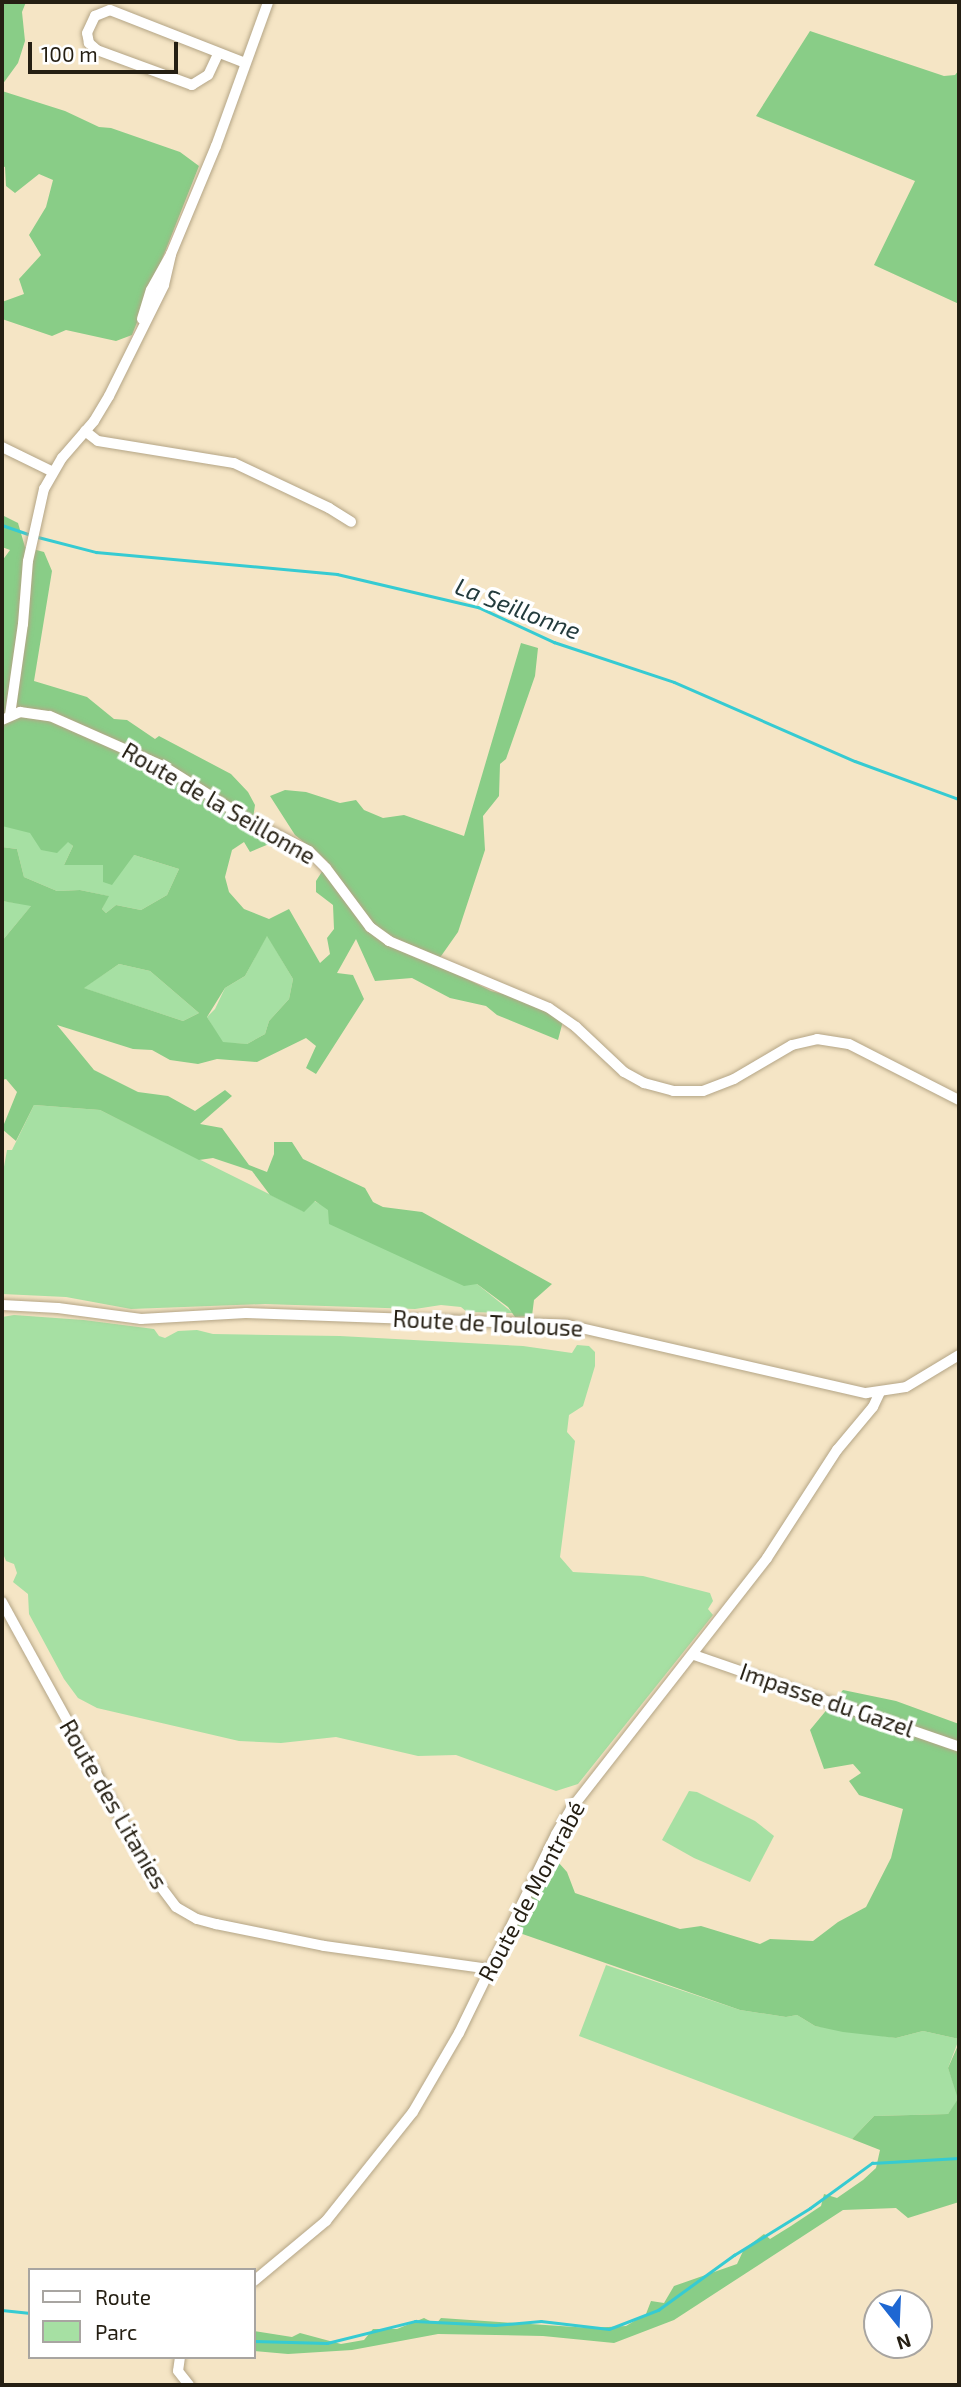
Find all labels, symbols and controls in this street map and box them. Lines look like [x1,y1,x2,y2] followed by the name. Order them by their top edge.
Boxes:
[32,28,182,72] scale bar
[41,41,98,66] text: 100 m
[451,571,585,645] water label: La Seillonne
[117,736,321,870] street label: Route de la Seillonne
[392,1304,584,1342] street label: Route de Toulouse
[736,1657,918,1743] street label: Impasse du Gazel
[54,1714,174,1894] street label: Route des Litanies
[472,1796,590,1986] street label: Route de Montrabé
[28,2268,256,2359] legend
[95,2284,151,2309] text: Route
[863,2289,933,2359] north arrow
[95,2319,137,2344] text: Parc
[894,2329,914,2356] text: N

